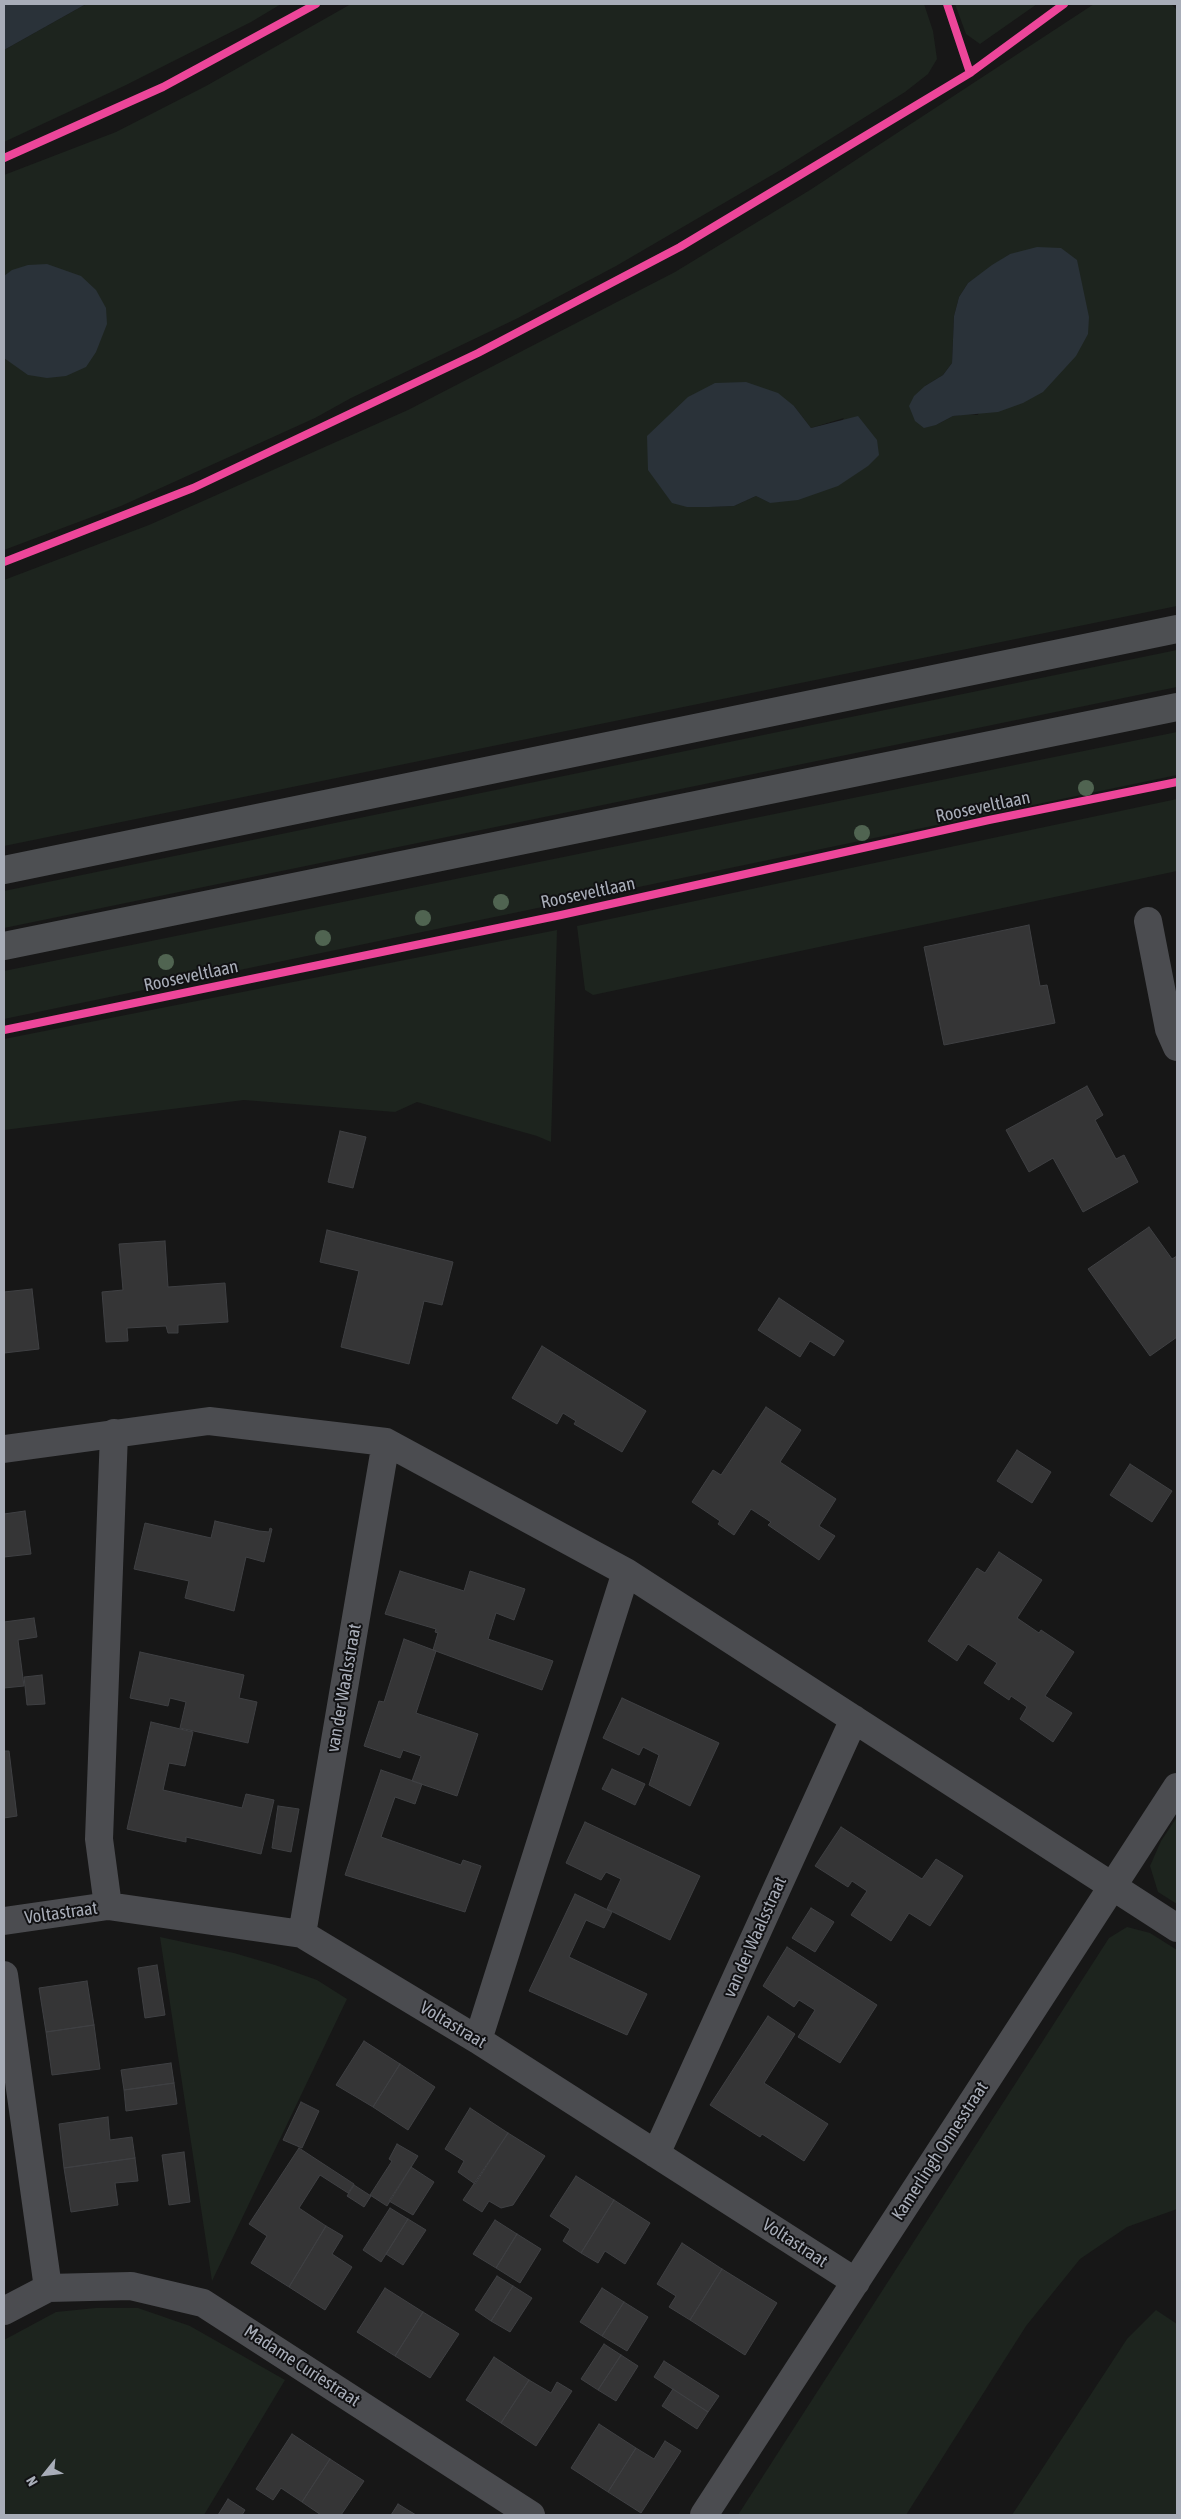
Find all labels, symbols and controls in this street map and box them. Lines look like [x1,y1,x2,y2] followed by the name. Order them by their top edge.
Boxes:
[934,786,1032,828] street label: Rooseveltlaan
[539,872,637,914] street label: Rooseveltlaan
[142,955,240,997] street label: Rooseveltlaan
[322,1622,366,1754] street label: van der Waalsstraat
[719,1873,791,2001] street label: van der Waalsstraat
[23,1897,99,1929] street label: Voltastraat
[416,1997,490,2053] street label: Voltastraat
[887,2078,993,2224] street label: Kamerlingh Onnesstraat
[758,2214,832,2272] street label: Voltastraat
[240,2321,364,2411] street label: Madame Curiestraat
[20,2449,70,2499] north arrow
[23,2474,41,2489] text: N

